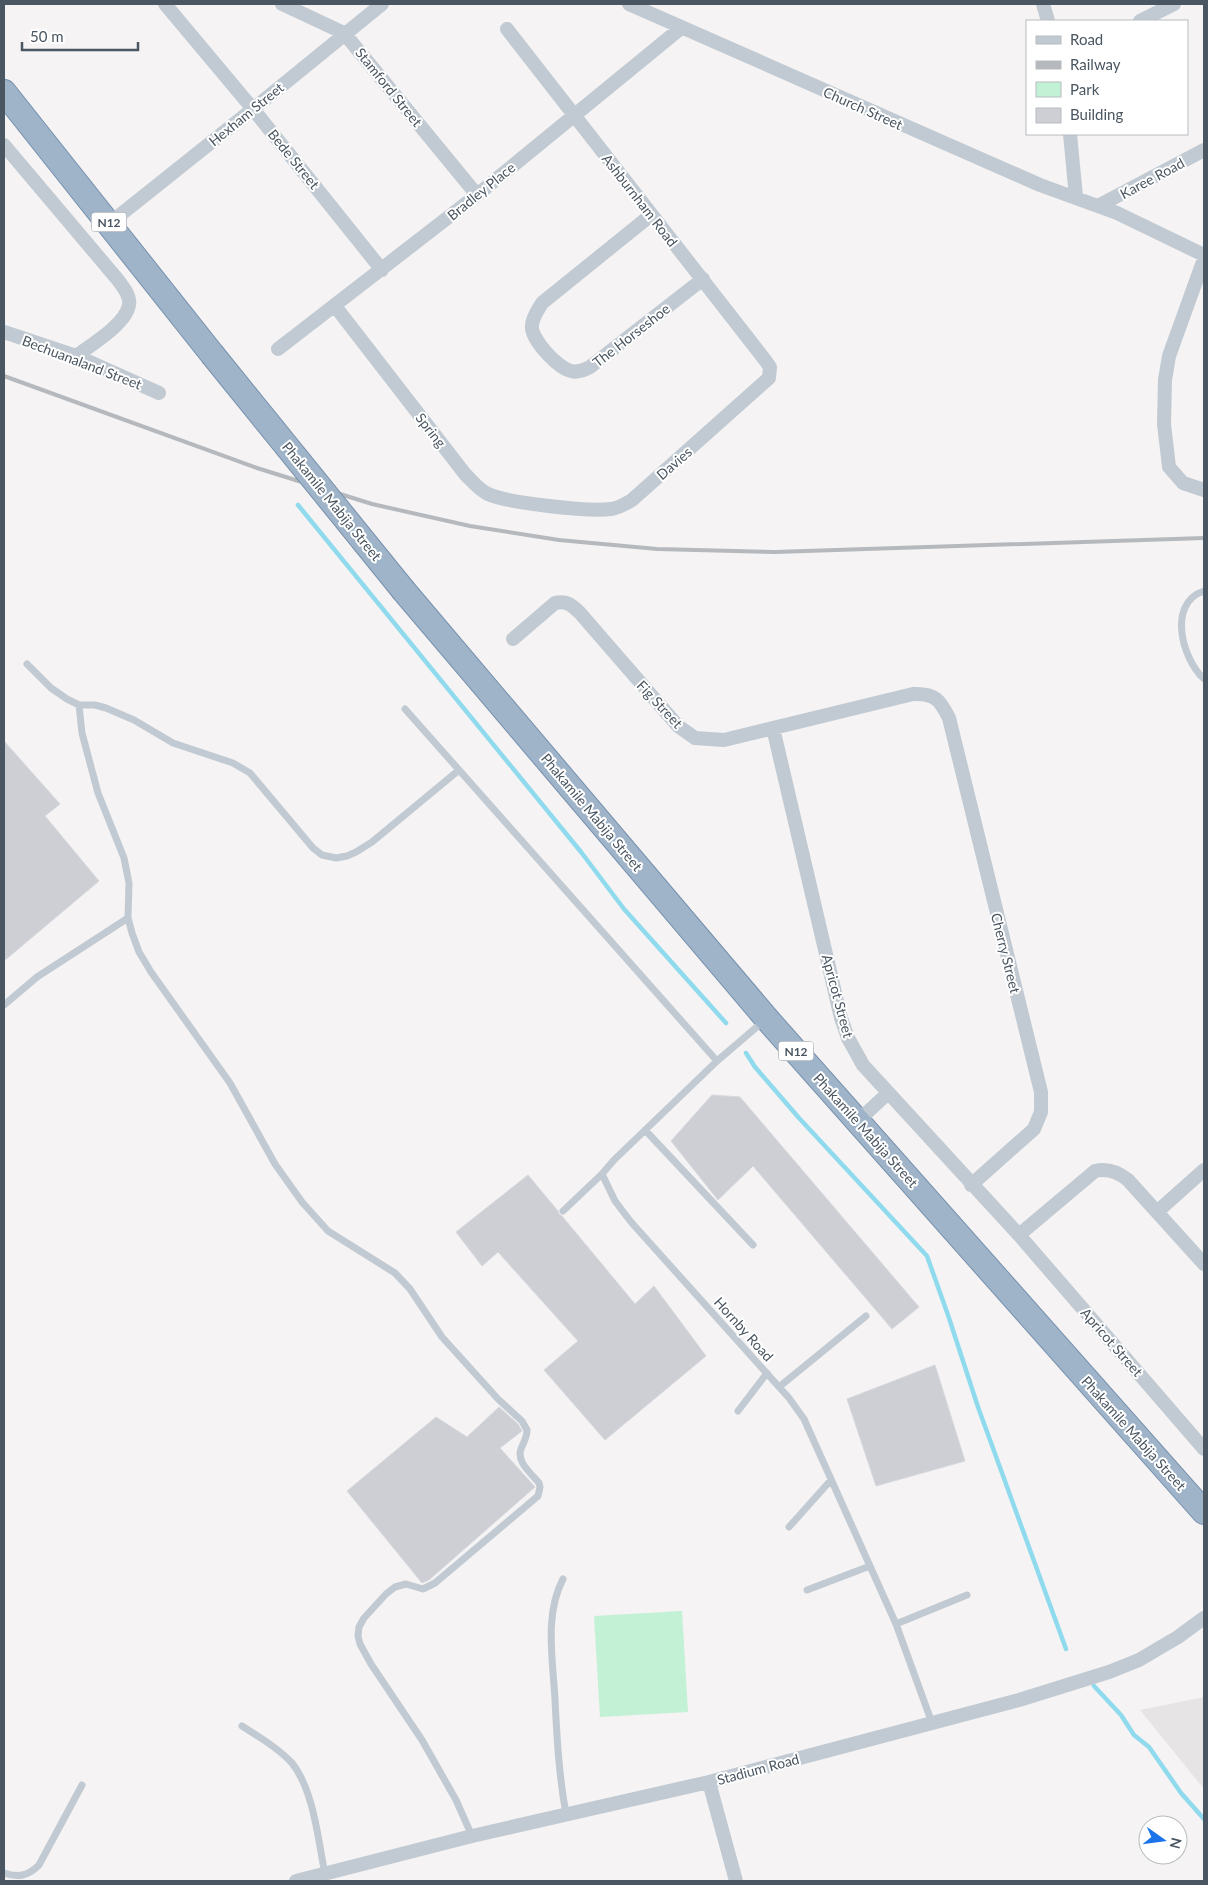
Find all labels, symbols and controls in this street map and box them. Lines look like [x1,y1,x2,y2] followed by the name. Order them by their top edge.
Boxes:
[22,20,139,52] scale bar
[1026,20,1188,135] legend
[30,27,64,45] text: 50 m
[1070,30,1103,48] text: Road
[352,44,426,130] street label: Stamford Street
[1070,55,1121,73] text: Railway
[205,79,287,149] street label: Hexham Street
[1070,80,1100,98] text: Park
[821,83,905,133] street label: Church Street
[1070,105,1123,123] text: Building
[265,126,323,192] street label: Bede Street
[599,150,681,250] street label: Ashburnham Road
[1117,154,1187,202] street label: Karee Road
[444,159,518,223] street label: Bradley Place
[92,212,126,232] road number: N12
[589,300,673,370] street label: The Horseshoe
[20,331,144,393] street label: Bechuanaland Street
[412,409,450,451] street label: Spring
[279,438,385,564] street label: Phakamile Mabija Street
[653,443,695,483] street label: Davies
[634,677,686,731] street label: Fig Street
[538,750,646,874] street label: Phakamile Mabija Street
[988,911,1024,995] street label: Cherry Street
[819,952,857,1040] street label: Apricot Street
[778,1042,814,1060] road number: N12
[810,1069,922,1191] street label: Phakamile Mabija Street
[711,1293,777,1365] street label: Hornby Road
[1078,1304,1146,1380] street label: Apricot Street
[1078,1372,1190,1494] street label: Phakamile Mabija Street
[715,1750,801,1788] street label: Stadium Road
[1138,1815,1188,1865] north arrow
[1167,1836,1186,1851] text: N

